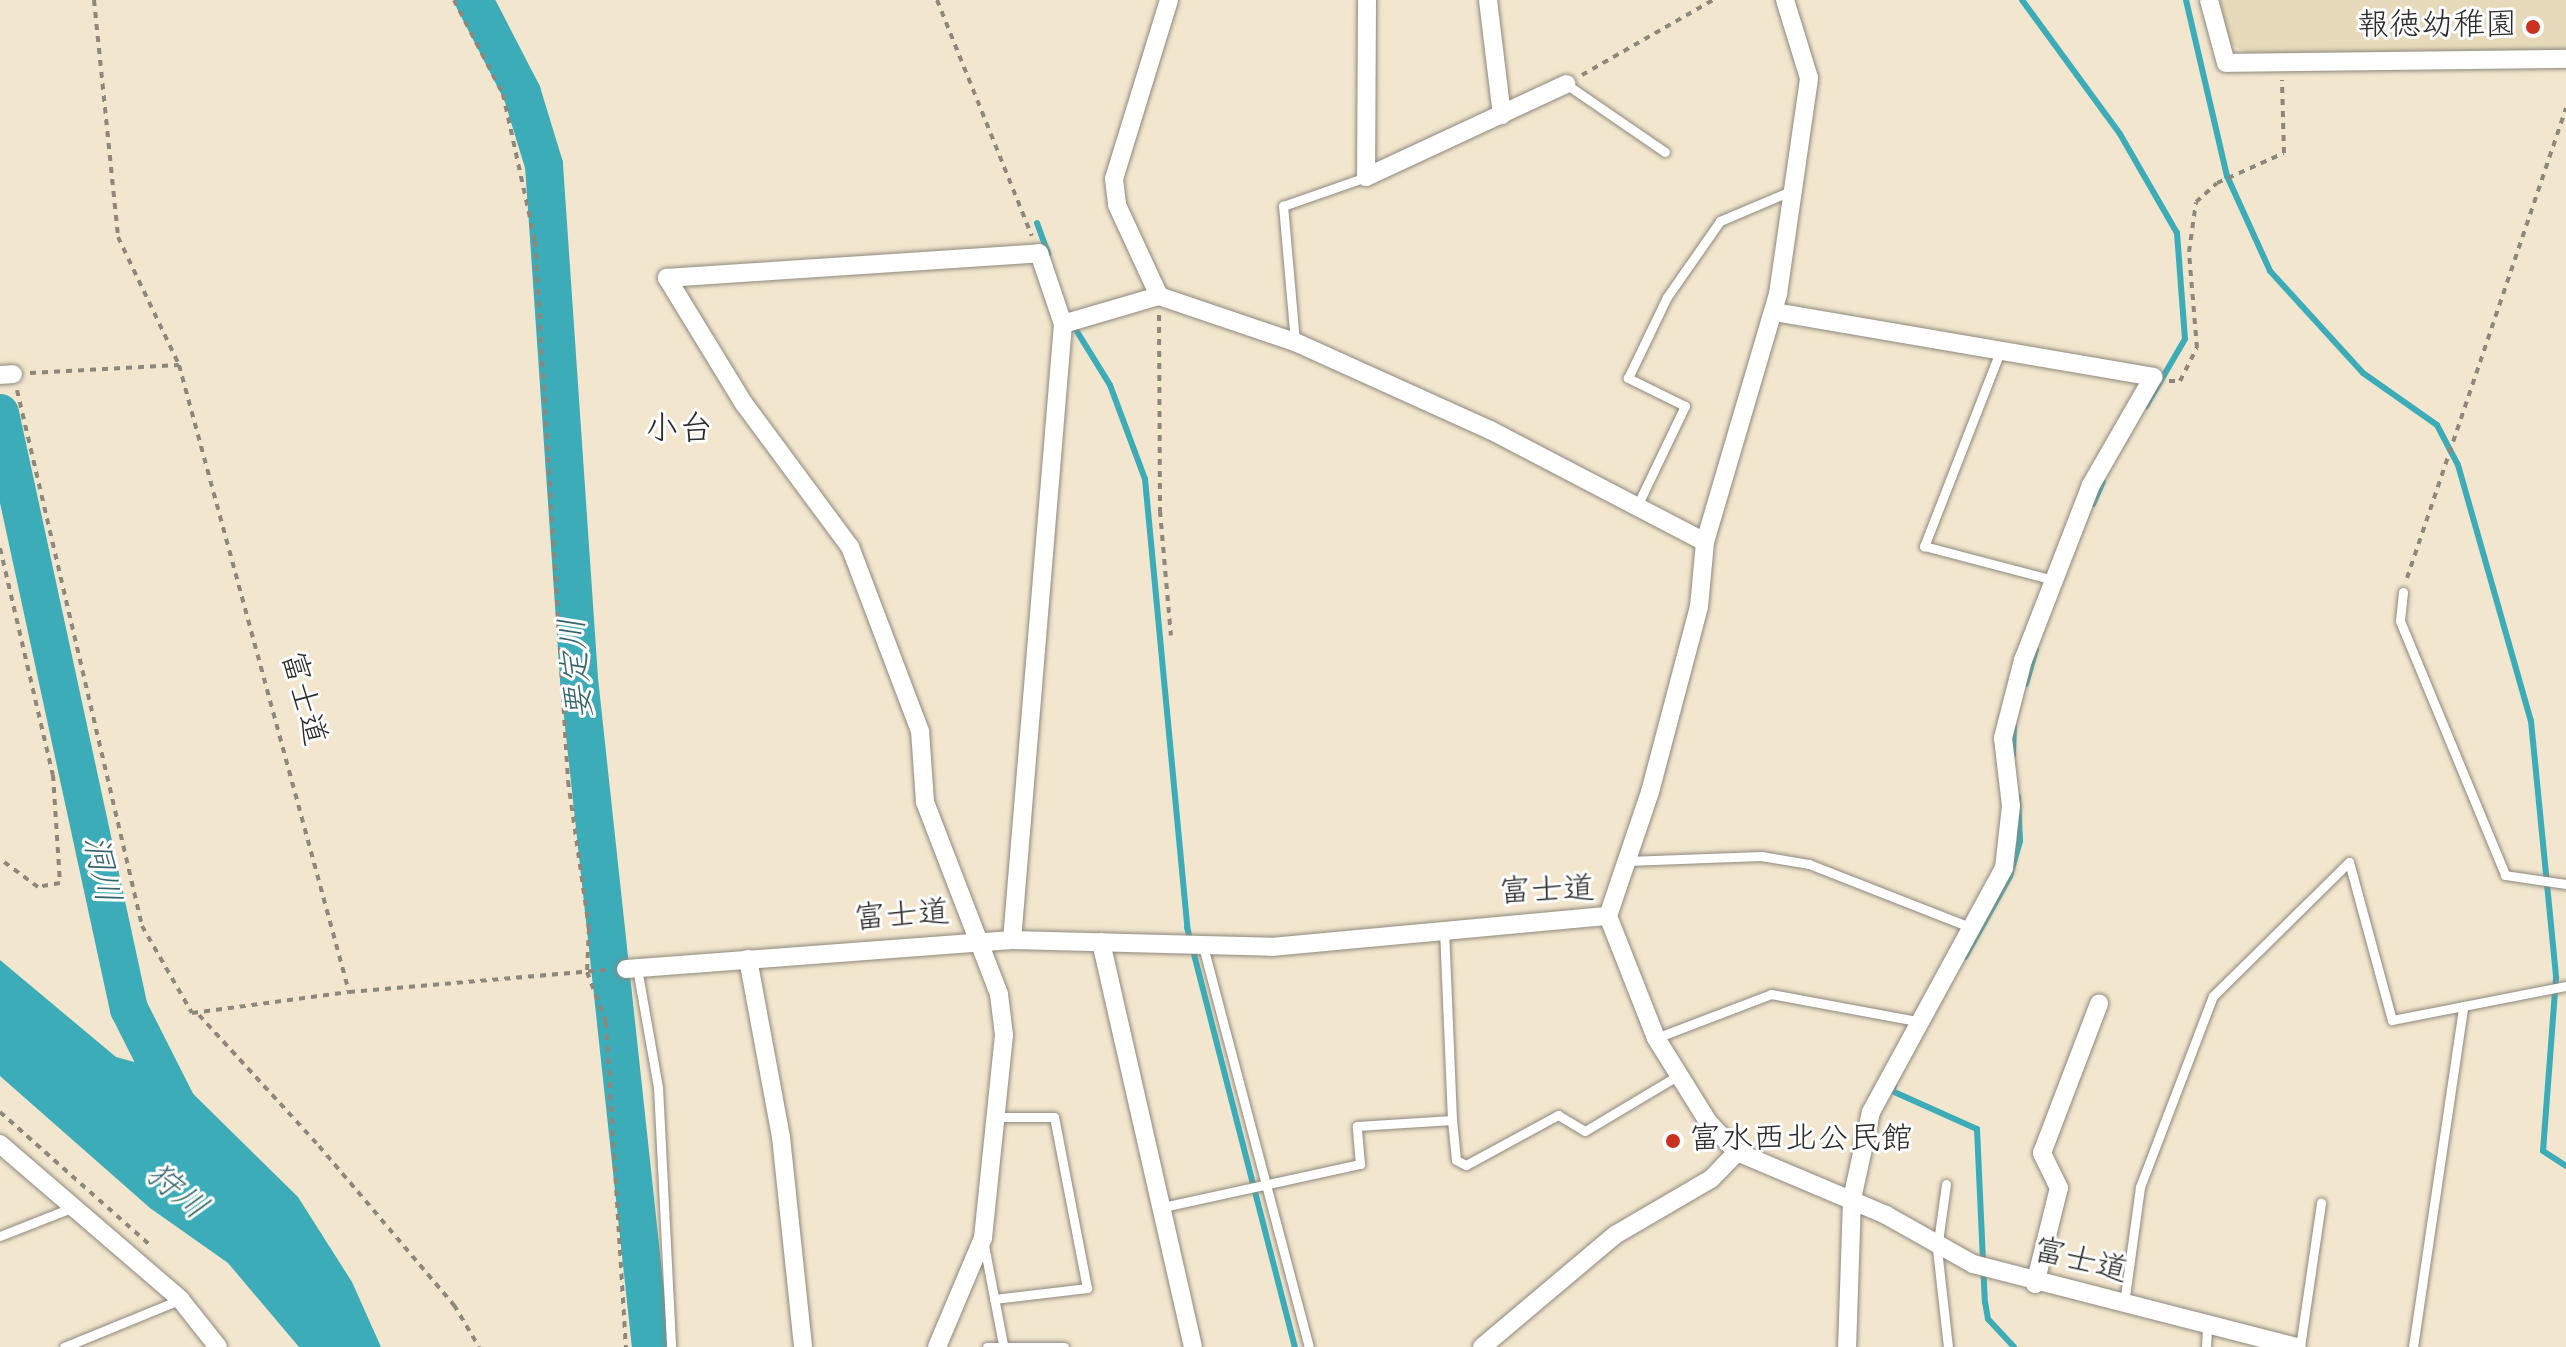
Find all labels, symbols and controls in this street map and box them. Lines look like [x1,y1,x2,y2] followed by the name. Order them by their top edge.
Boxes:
[2357,8,2517,46] place label: 報徳幼稚園
[2524,18,2542,36] marker: 報徳幼稚園
[645,412,713,452] district label: 小台
[554,615,604,721] water label: 要定川
[270,648,332,750] street label: 富士道
[72,833,126,907] water label: 洞川
[1498,872,1596,914] street label: 富士道
[853,895,951,941] street label: 富士道
[1689,1122,1913,1160] place label: 富水西北公民館
[1664,1132,1682,1150] marker: 富水西北公民館
[136,1156,214,1230] water label: 狩川
[2029,1233,2131,1293] street label: 富士道

